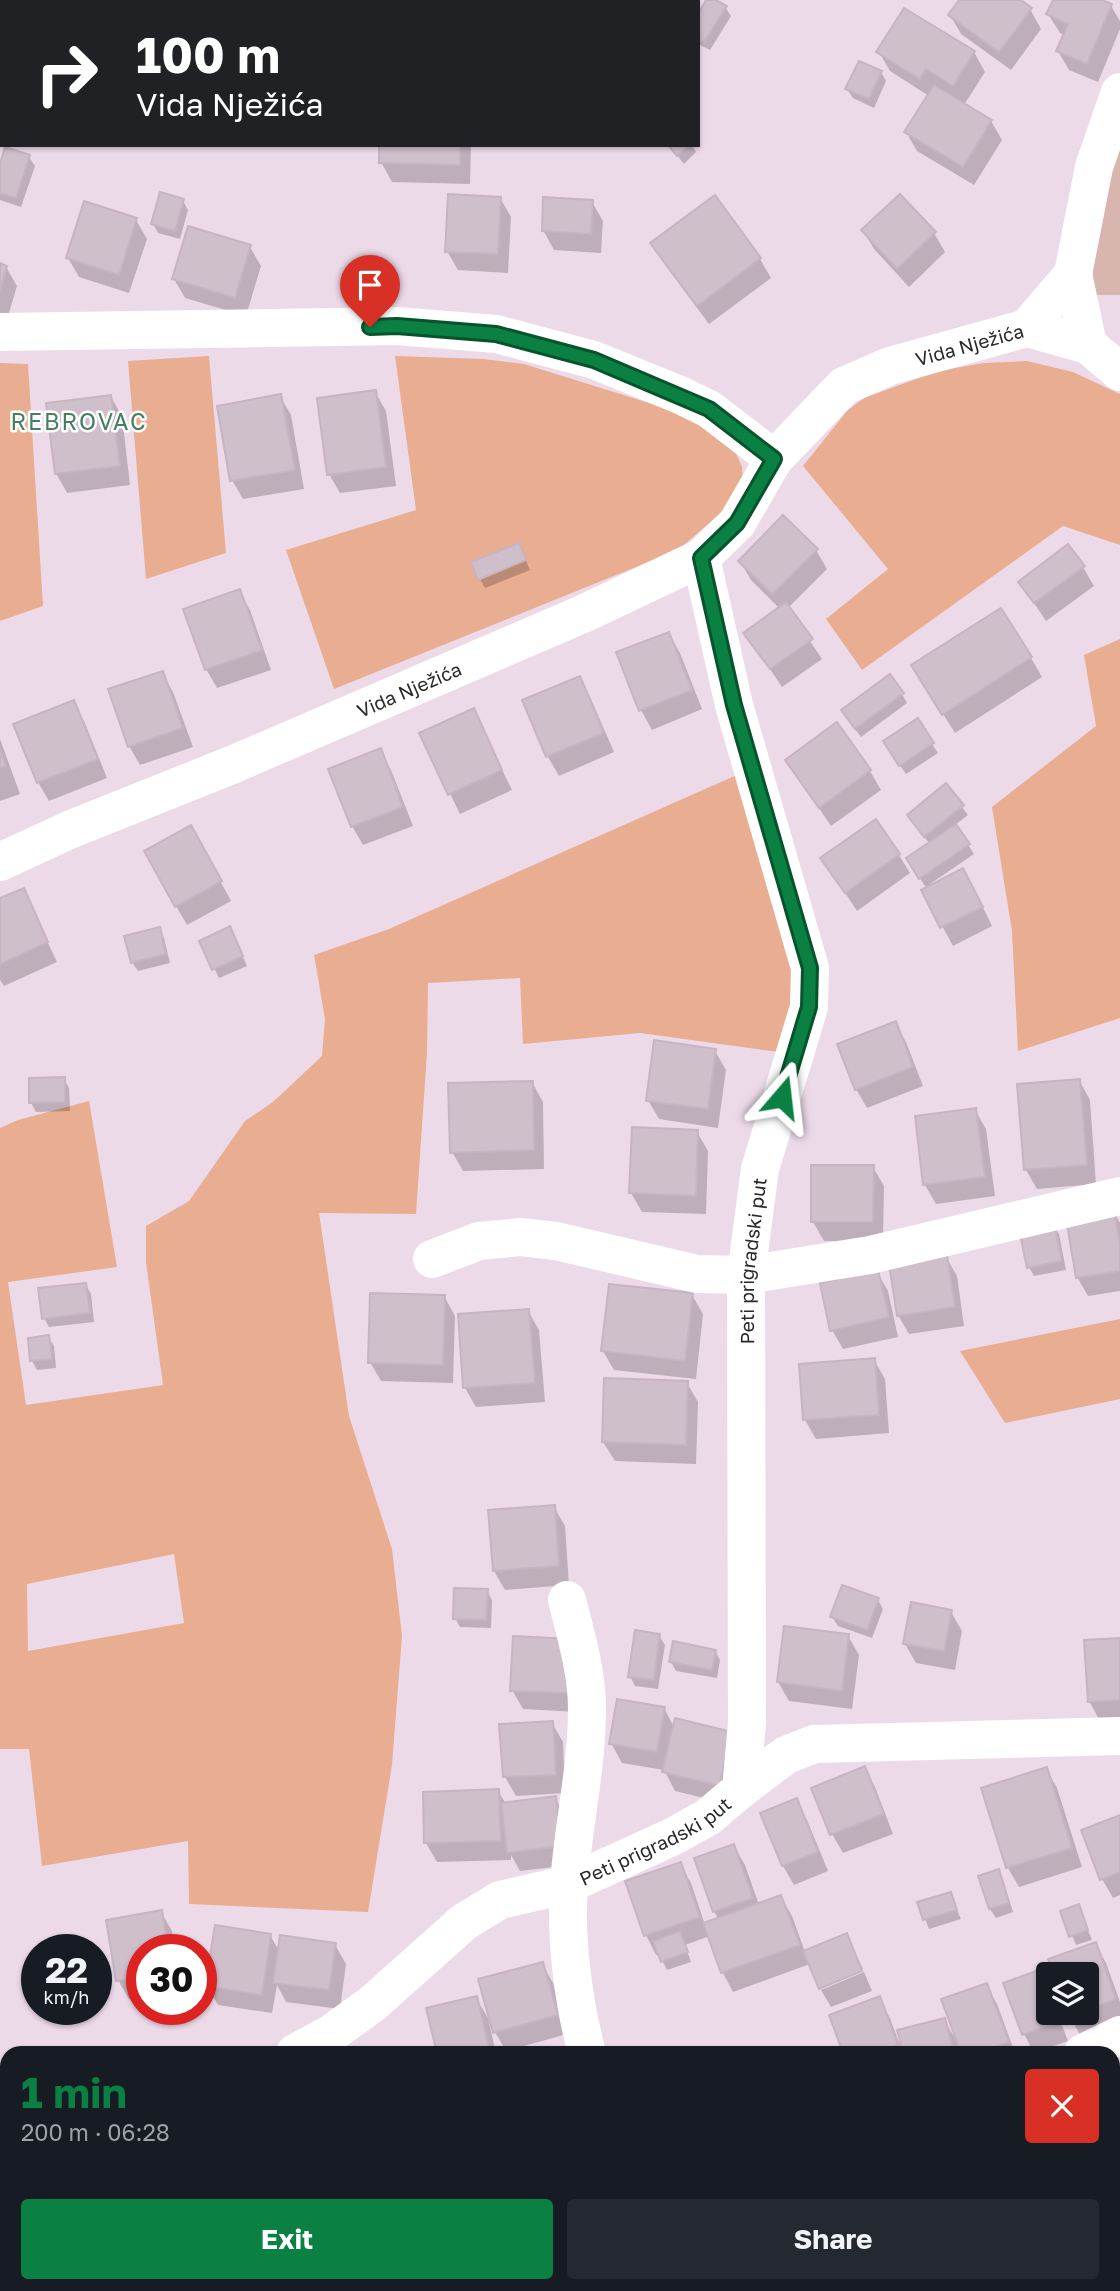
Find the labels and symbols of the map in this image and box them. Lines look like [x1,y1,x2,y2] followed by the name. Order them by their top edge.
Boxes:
[340,255,400,327] pin
[913,318,1026,370] street label: Vida Nježića
[10,407,148,435] district label: REBROVAC
[353,656,465,721] street label: Vida Nježića
[745,1060,819,1134] position arrow
[734,1176,770,1345] street label: Peti prigradski put
[575,1792,735,1889] street label: Peti prigradski put
[126,1934,217,2025] speed limit sign: 30

